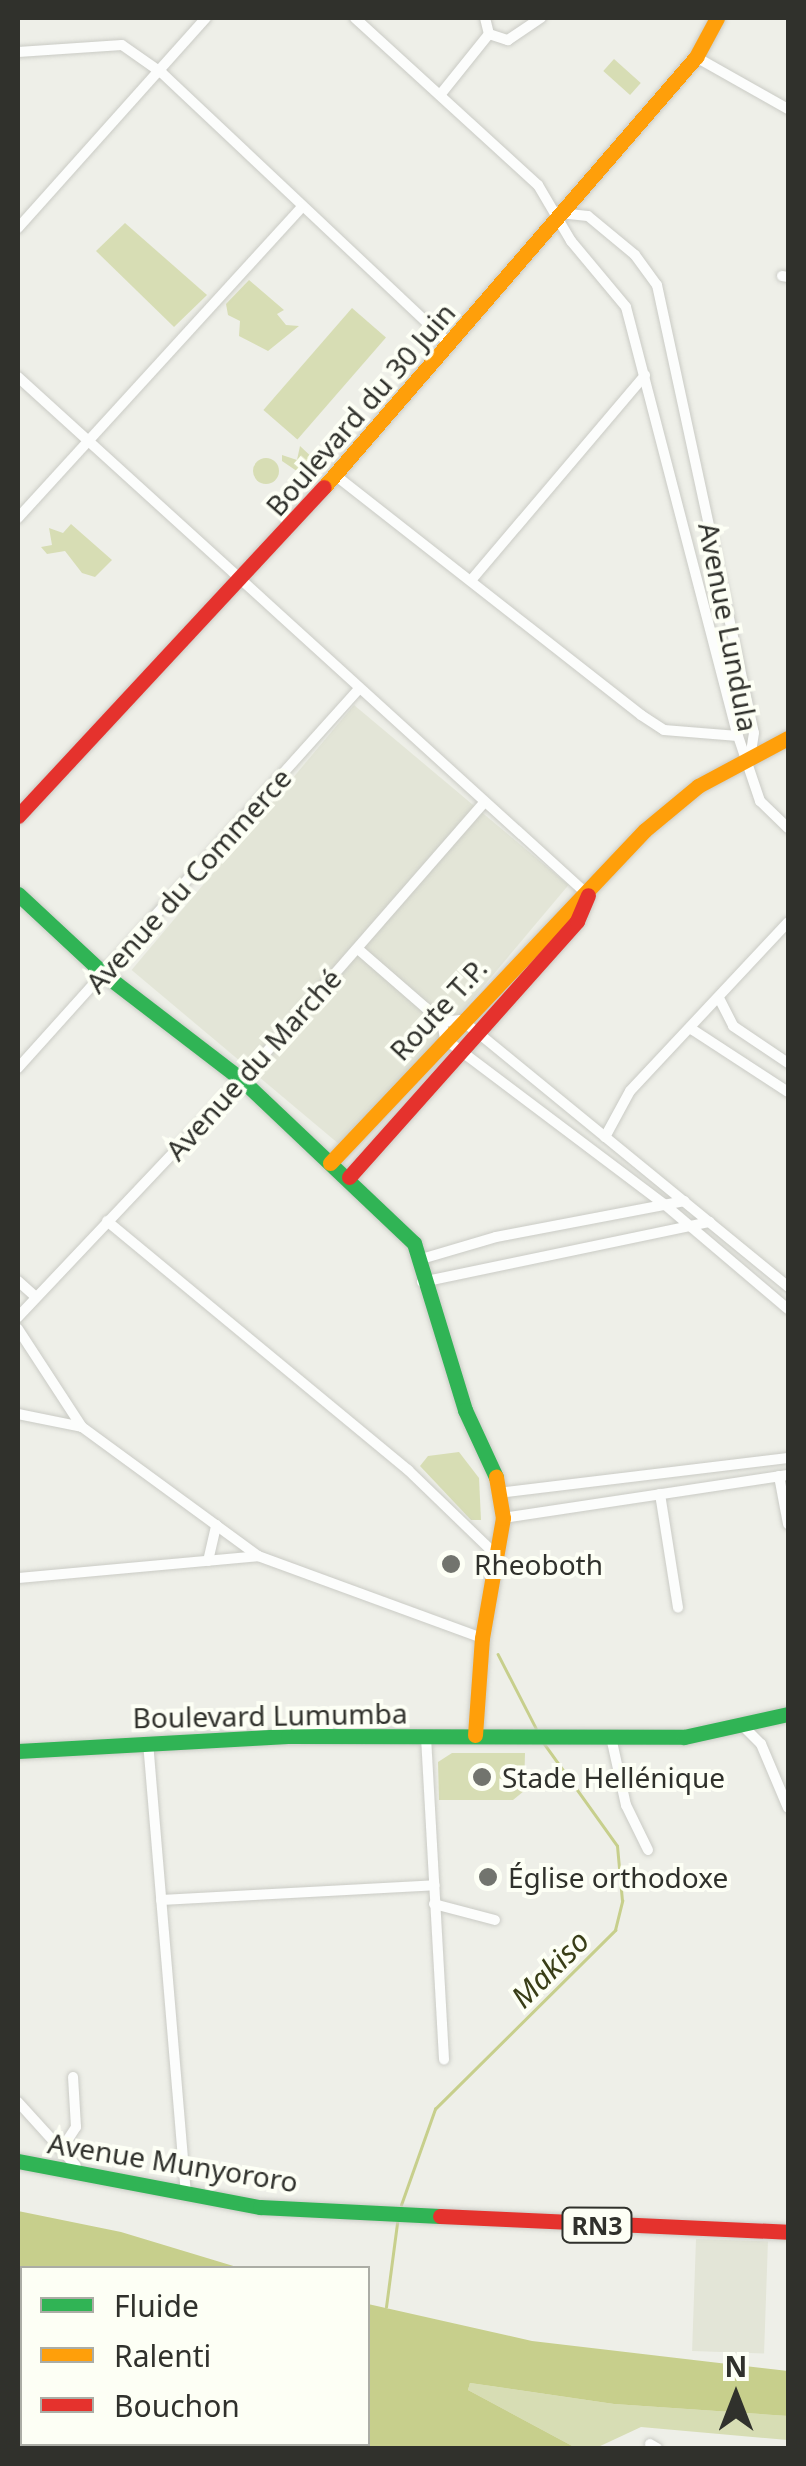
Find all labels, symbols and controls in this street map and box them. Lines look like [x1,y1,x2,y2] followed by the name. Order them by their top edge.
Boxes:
[258,296,462,522] street label: Boulevard du 30 Juin
[692,520,766,734] street label: Avenue Lundula
[78,761,298,999] street label: Avenue du Commerce
[382,951,494,1067] street label: Route T.P.
[158,961,348,1167] street label: Avenue du Marché
[474,1547,603,1581] place label: Rheoboth
[438,1551,464,1577] marker: Rheoboth
[132,1696,408,1734] street label: Boulevard Lumumba
[502,1760,725,1794] place label: Stade Hellénique
[471,1766,493,1788] marker: Stade Hellénique
[508,1860,728,1894] place label: Église orthodoxe
[477,1866,499,1888] marker: Église orthodoxe
[504,1923,596,2015] water label: Makiso
[46,2126,300,2198] street label: Avenue Munyororo
[560,2205,634,2245] road number: RN3
[20,2266,370,2446] legend
[114,2285,199,2326] text: Fluide
[114,2335,211,2376] text: Ralenti
[686,2346,786,2446] north arrow
[725,2347,747,2385] text: N
[114,2385,240,2426] text: Bouchon

